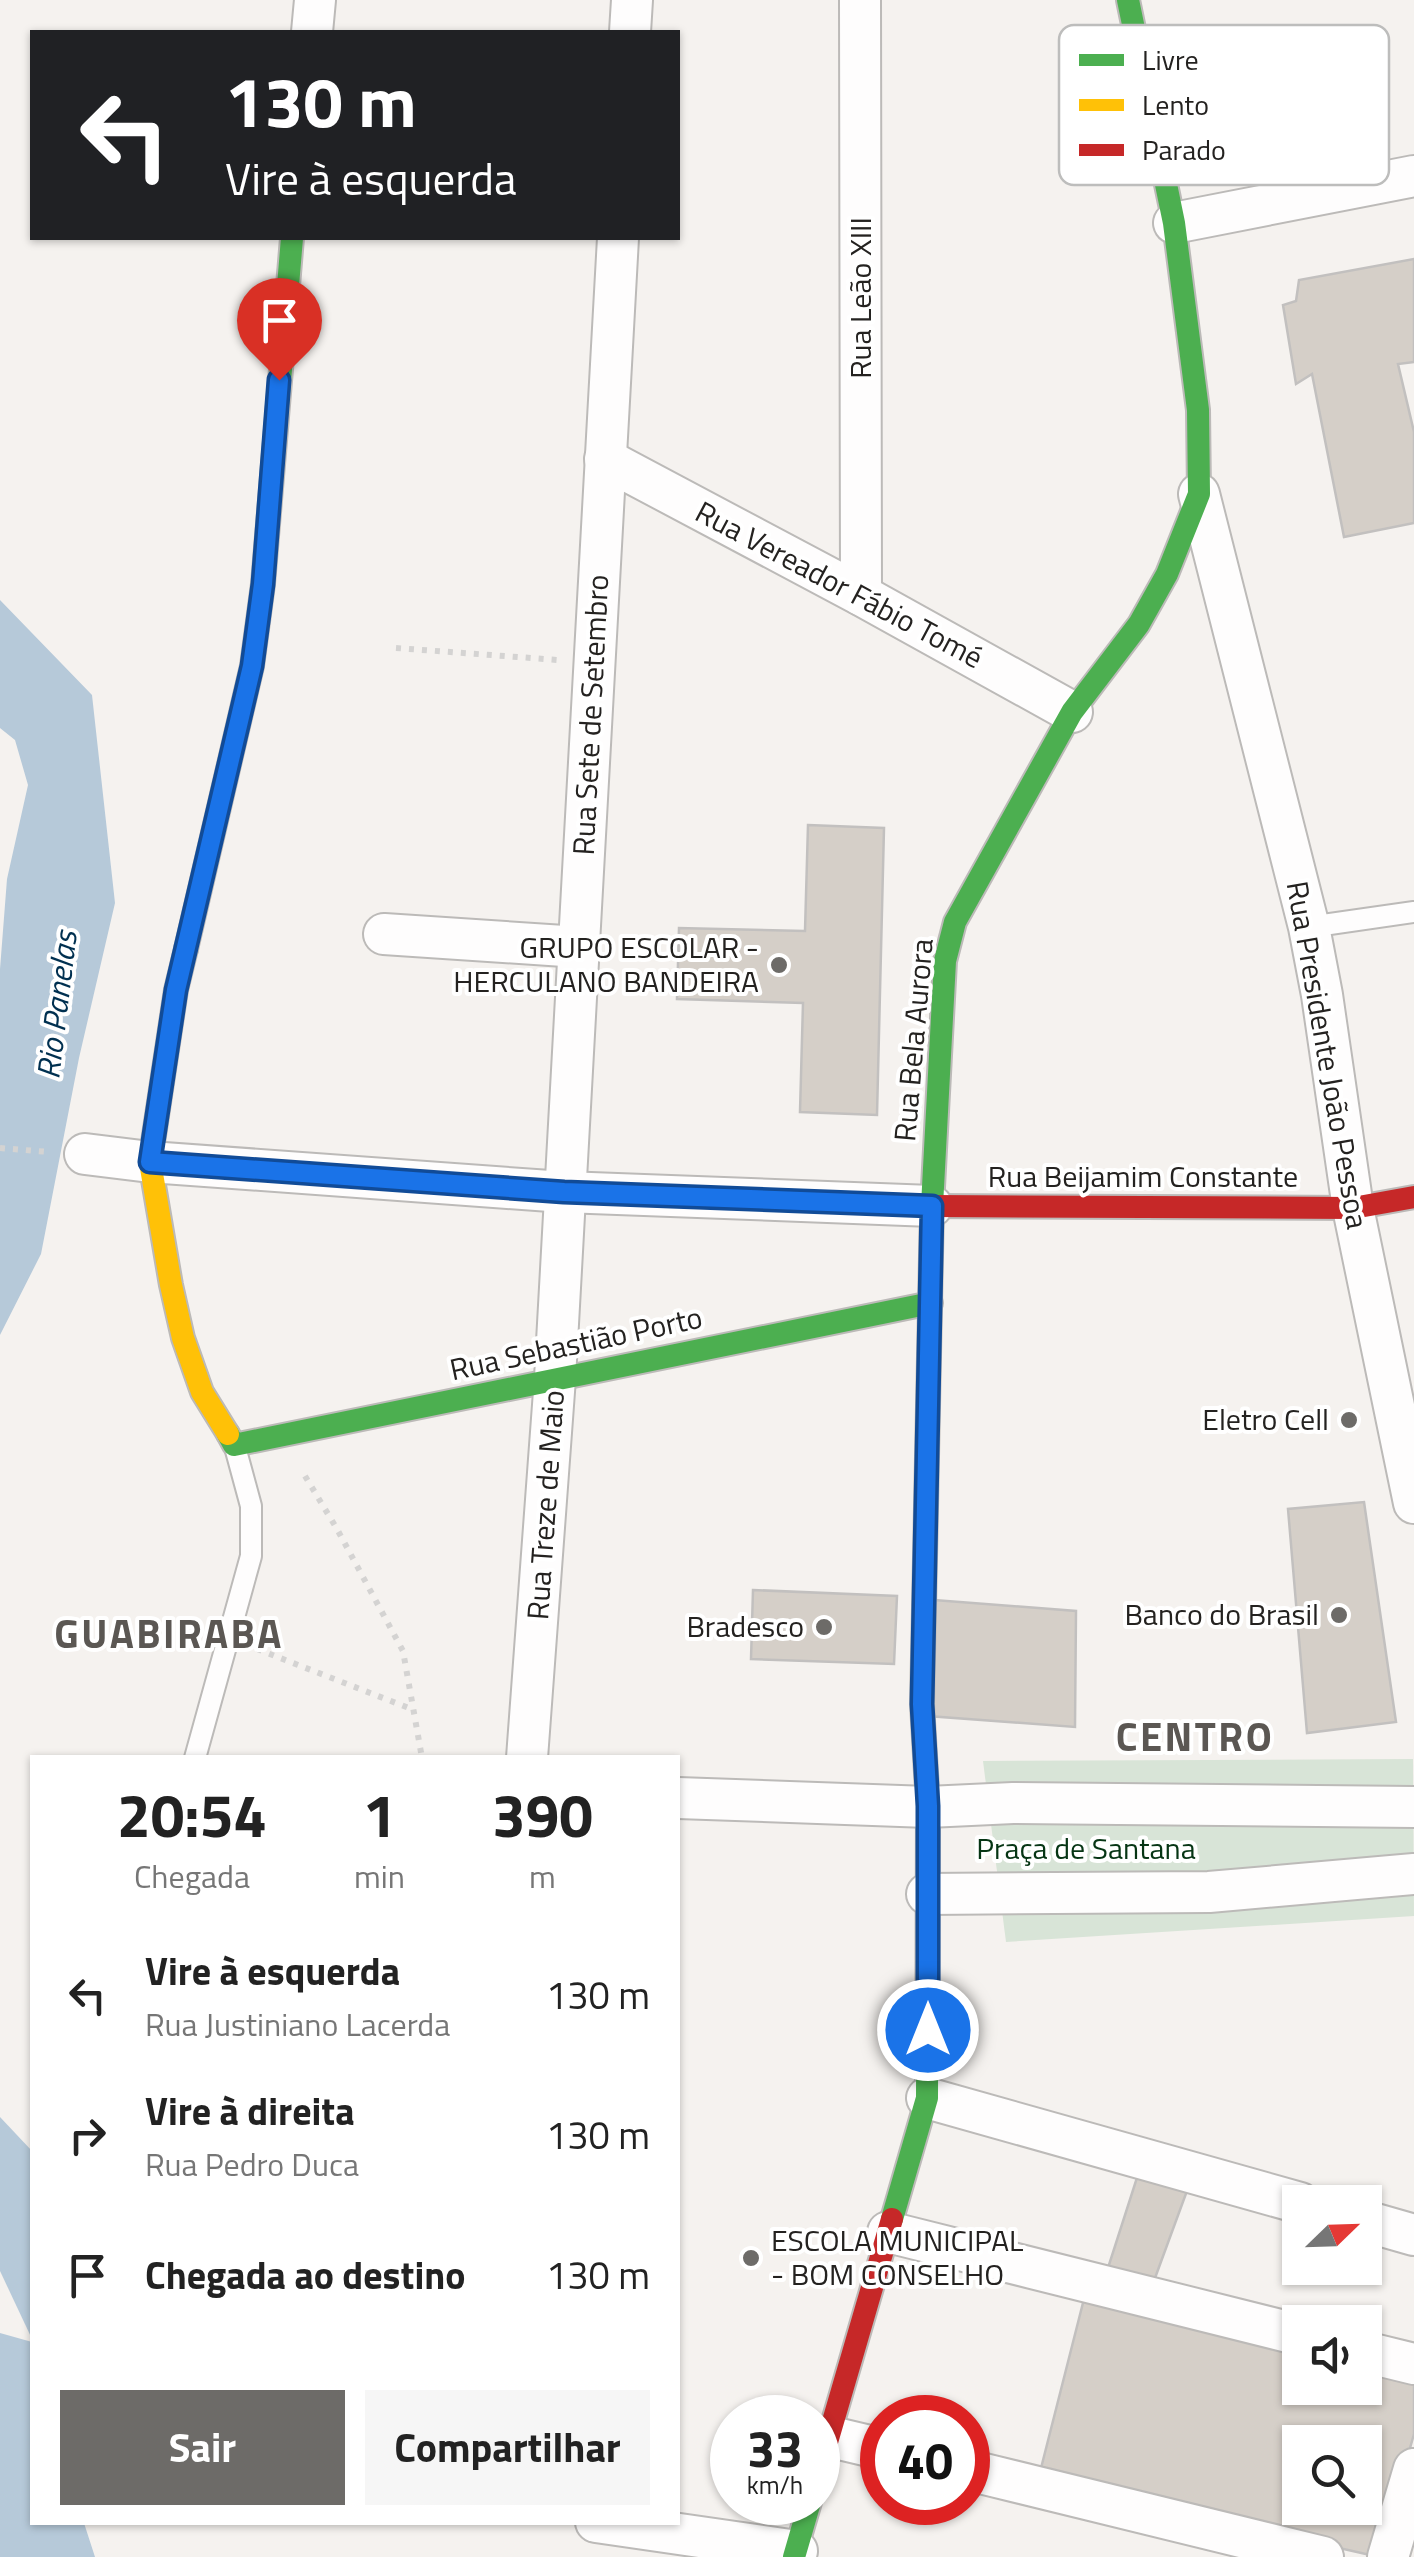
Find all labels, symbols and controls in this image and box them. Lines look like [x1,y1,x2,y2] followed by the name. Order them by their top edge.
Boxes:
[1059,25,1389,185] legend
[1142,38,1199,81] text: Livre
[225,48,417,154] text: 130 m
[60,70,190,200] icon: left
[1142,83,1209,126] text: Lento
[1142,128,1226,171] text: Parado
[225,144,517,212] text: Vire à esquerda
[837,217,883,379] street label: Rua Leão XIII
[237,278,322,381] pin
[252,293,307,348] icon: arrive
[687,489,992,680] street label: Rua Vereador Fábio Tomé
[560,573,620,856] street label: Rua Sete de Setembro
[1275,877,1381,1232] street label: Rua Presidente João Pessoa
[453,924,759,1004] place label: GRUPO ESCOLAR - HERCULANO BANDEIRA
[23,926,89,1081] water label: Rio Panelas
[881,937,945,1143] street label: Rua Bela Aurora
[768,954,790,976] marker: GRUPO ESCOLAR - HERCULANO BANDEIRA
[988,1153,1298,1199] street label: Rua Beijamim Constante
[445,1294,706,1392] street label: Rua Sebastião Porto
[514,1389,576,1621] street label: Rua Treze de Maio
[1202,1396,1329,1442] place label: Eletro Cell
[1338,1409,1360,1431] marker: Eletro Cell
[1124,1591,1319,1637] place label: Banco do Brasil
[54,1603,284,1664] district label: GUABIRABA
[686,1603,804,1649] place label: Bradesco
[1328,1604,1350,1626] marker: Banco do Brasil
[813,1616,835,1638] marker: Bradesco
[1116,1706,1274,1767] district label: CENTRO
[117,1769,267,1860] text: 20:54
[363,1769,396,1860] text: 1
[492,1769,593,1860] text: 390
[976,1825,1196,1871] park label: Praça de Santana
[134,1852,250,1900] text: Chegada
[354,1852,405,1900] text: min
[529,1852,556,1900] text: m
[145,1942,400,2000] text: Vire à esquerda
[546,1966,650,2024] text: 130 m
[60,1968,115,2023] icon: left
[876,1978,980,2082] position arrow
[145,2000,450,2048] text: Rua Justiniano Lacerda
[145,2082,355,2140] text: Vire à direita
[546,2106,650,2164] text: 130 m
[60,2108,115,2163] icon: right
[145,2140,359,2188] text: Rua Pedro Duca
[1282,2185,1382,2285] north arrow
[1282,2185,1382,2525] map controls
[771,2217,1023,2297] place label: ESCOLA MUNICIPAL - BOM CONSELHO
[145,2246,465,2304] text: Chegada ao destino
[546,2246,650,2304] text: 130 m
[740,2247,762,2269] marker: ESCOLA MUNICIPAL - BOM CONSELHO
[60,2248,115,2303] icon: arrive
[1282,2305,1382,2405] button: sound
[60,2390,345,2505] button: Sair
[365,2390,650,2505] button: Compartilhar
[860,2395,990,2525] speed limit sign: 40
[747,2410,803,2486] text: 33
[1282,2425,1382,2525] button: search
[747,2466,803,2504] text: km/h

